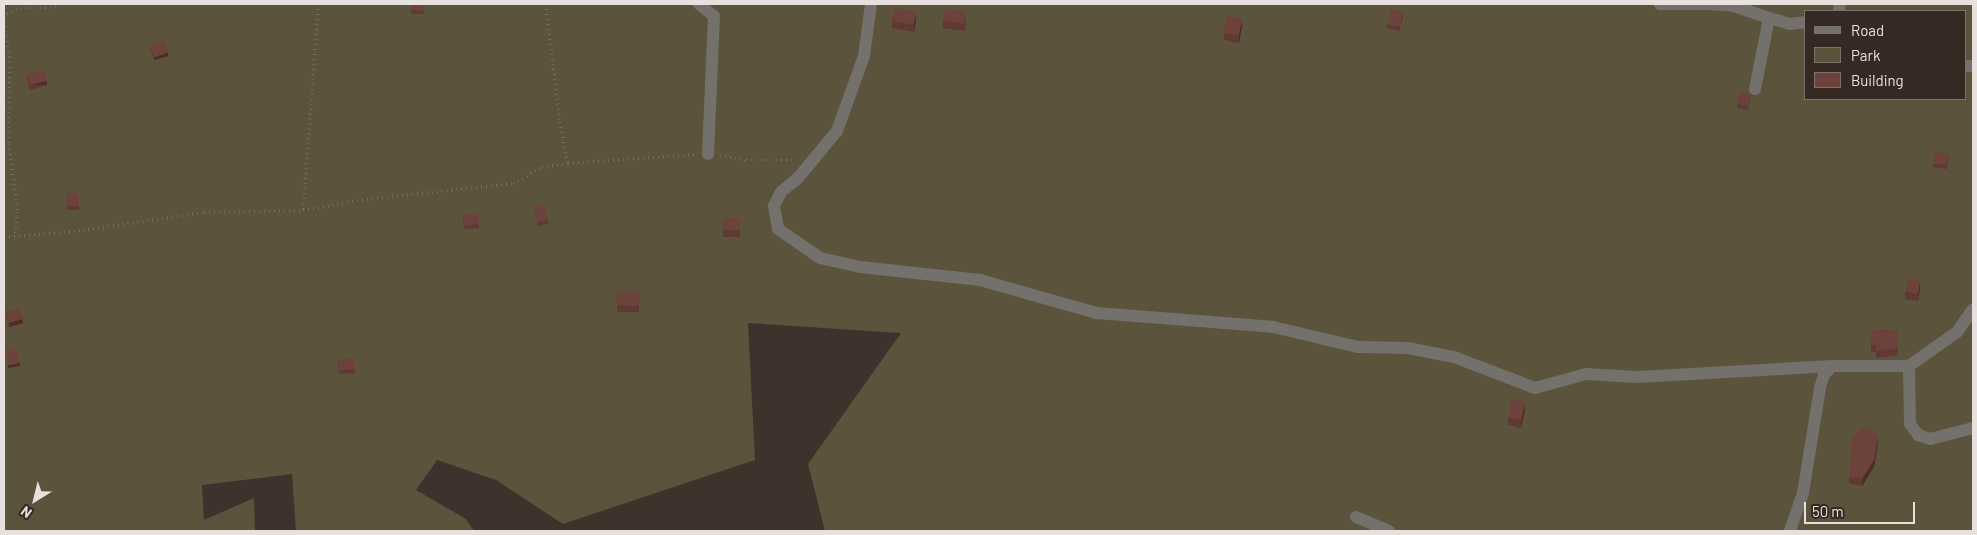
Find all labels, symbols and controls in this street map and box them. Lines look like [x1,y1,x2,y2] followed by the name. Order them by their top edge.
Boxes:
[1804,10,1967,100] legend
[1851,21,1884,39] text: Road
[1851,46,1880,64] text: Park
[1851,71,1904,89] text: Building
[10,475,60,525] north arrow
[1807,492,1918,524] scale bar
[1812,502,1844,520] text: 50 m
[17,503,35,522] text: N

